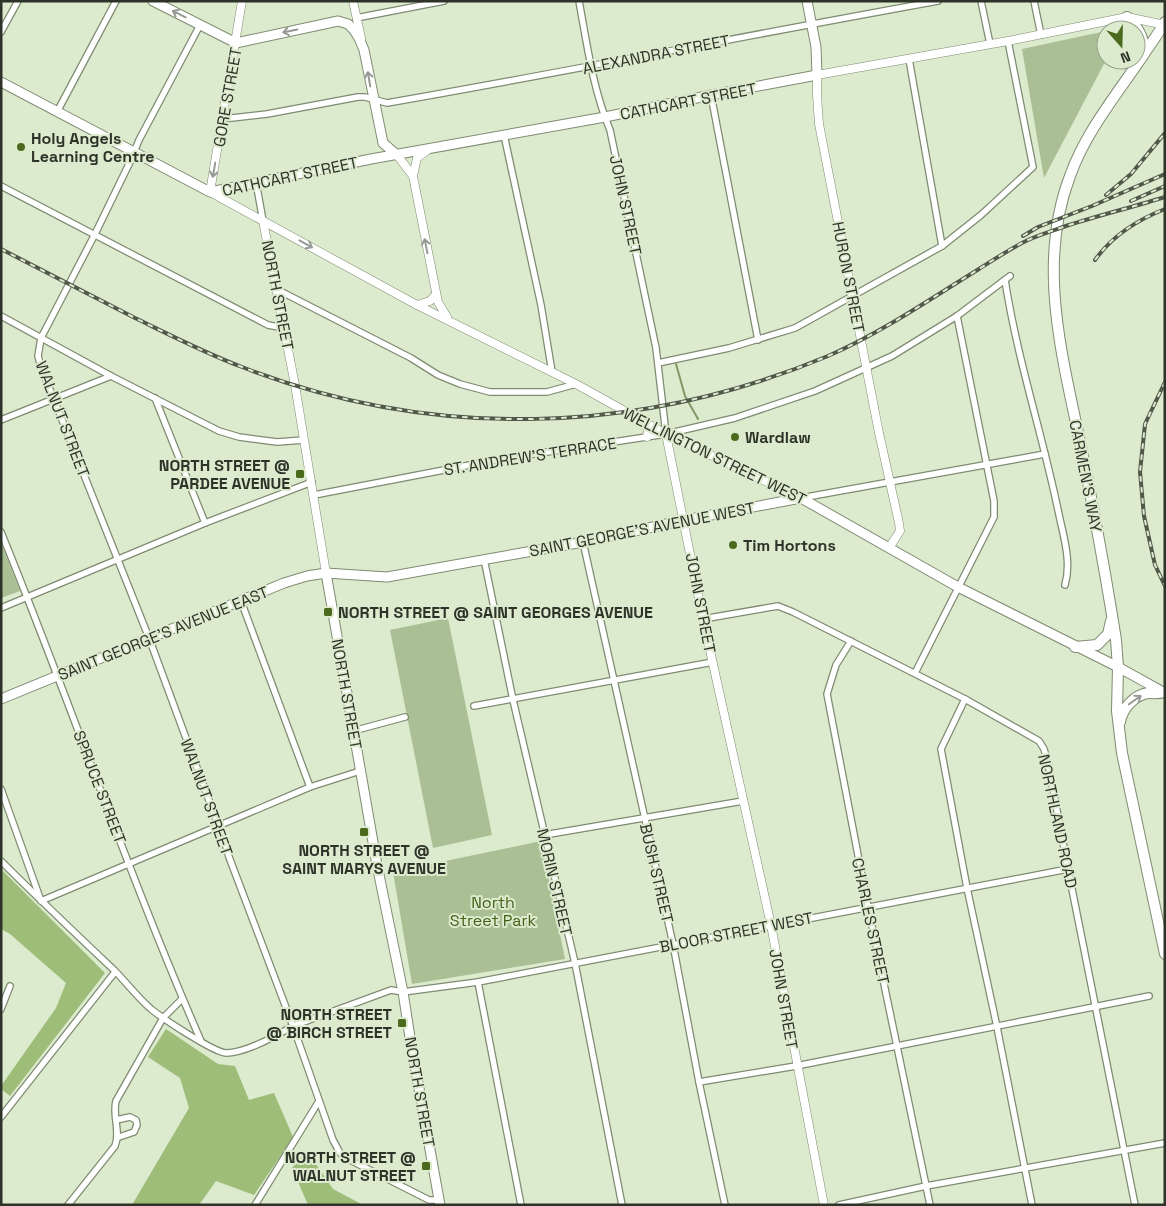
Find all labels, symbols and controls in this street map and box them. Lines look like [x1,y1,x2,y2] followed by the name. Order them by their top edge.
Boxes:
[171,9,186,19] one-way arrow
[1096,20,1146,70] north arrow
[283,27,299,36] one-way arrow
[581,30,732,79] street label: ALEXANDRA STREET
[208,46,247,149] street label: GORE STREET
[1118,47,1133,67] text: N
[364,72,374,88] one-way arrow
[618,78,758,125] street label: CATHCART STREET
[31,128,154,167] place label: Holy Angels Learning Centre
[15,141,27,153] marker: Holy Angels Learning Centre
[220,152,360,201] street label: CATHCART STREET
[605,153,646,257] street label: JOHN STREET
[209,162,219,178] one-way arrow
[827,220,870,335] street label: HURON STREET
[257,238,298,352] street label: NORTH STREET
[421,238,431,254] one-way arrow
[299,239,314,249] one-way arrow
[31,358,94,480] street label: WALNUT STREET
[620,403,810,510] street label: WELLINGTON STREET WEST
[1064,418,1107,534] street label: CARMEN'S WAY
[745,427,811,448] place label: Wardlaw
[729,431,741,443] marker: Wardlaw
[442,432,618,481] street label: ST. ANDREW'S TERRACE
[159,455,290,494] place label: NORTH STREET @ PARDEE AVENUE
[294,468,306,480] marker: NORTH STREET @ PARDEE AVENUE
[528,497,757,562] street label: SAINT GEORGE'S AVENUE WEST
[743,535,836,556] place label: Tim Hortons
[727,539,739,551] marker: Tim Hortons
[681,551,720,655] street label: JOHN STREET
[55,581,272,685] street label: SAINT GEORGE'S AVENUE EAST
[338,602,653,623] place label: NORTH STREET @ SAINT GEORGES AVENUE
[322,606,334,618] marker: NORTH STREET @ SAINT GEORGES AVENUE
[326,637,367,751] street label: NORTH STREET
[1128,695,1142,705] one-way arrow
[68,727,131,847] street label: SPRUCE STREET
[176,736,237,859] street label: WALNUT STREET
[1033,752,1082,890] street label: NORTHLAND ROAD
[635,821,678,925] street label: BUSH STREET
[358,826,370,838] marker: NORTH STREET @ SAINT MARYS AVENUE
[532,826,577,938] street label: MORIN STREET
[282,840,446,879] place label: NORTH STREET @ SAINT MARYS AVENUE
[847,856,894,986] street label: CHARLES STREET
[450,892,537,931] park label: North Street Park
[657,907,815,958] street label: BLOOR STREET WEST
[764,947,803,1051] street label: JOHN STREET
[266,1004,393,1043] place label: NORTH STREET @ BIRCH STREET
[396,1017,408,1029] marker: NORTH STREET @ BIRCH STREET
[399,1035,440,1149] street label: NORTH STREET
[285,1147,417,1186] place label: NORTH STREET @ WALNUT STREET
[420,1160,432,1172] marker: NORTH STREET @ WALNUT STREET

